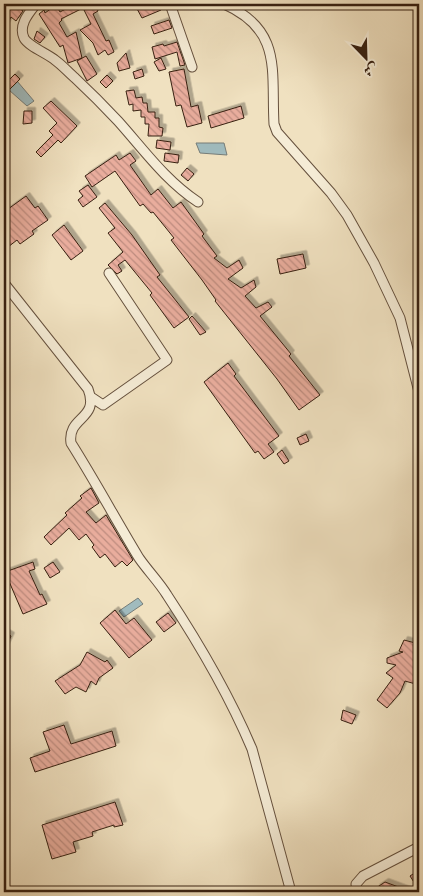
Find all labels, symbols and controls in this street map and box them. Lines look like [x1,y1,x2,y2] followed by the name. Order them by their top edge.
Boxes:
[340,32,390,82] north arrow
[361,59,381,80] text: ش

